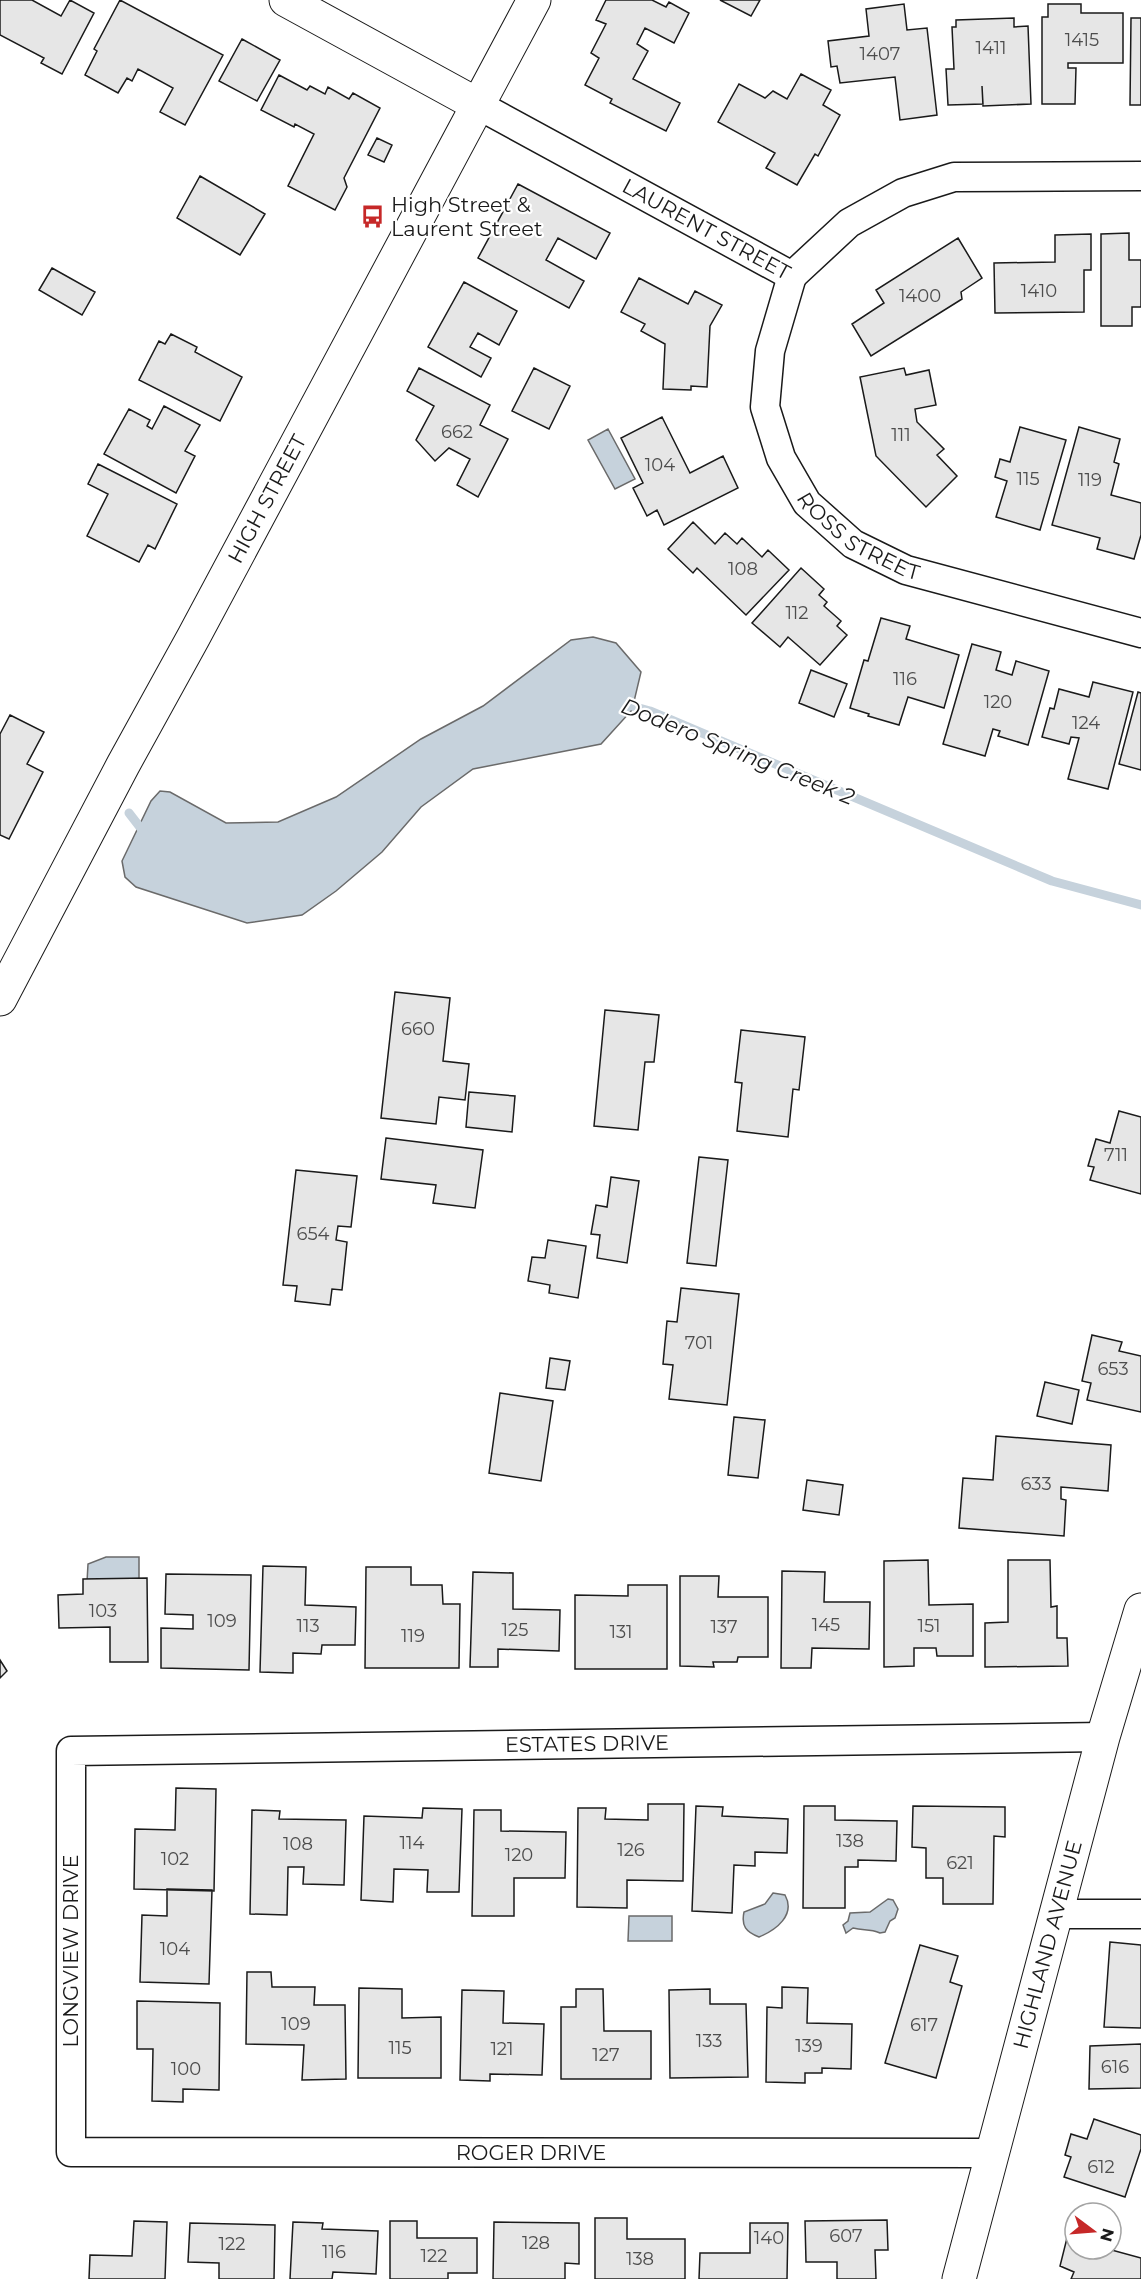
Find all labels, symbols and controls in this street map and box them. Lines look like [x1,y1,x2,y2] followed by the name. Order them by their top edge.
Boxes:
[1065,29,1099,51] house number: 1415
[976,37,1006,59] house number: 1411
[860,43,900,65] house number: 1407
[618,173,795,285] street label: LAURENT STREET
[391,192,542,241] place label: High Street & Laurent Street
[360,204,386,230] bus stop icon: High Street & Laurent Street
[1021,280,1057,302] house number: 1410
[899,285,941,307] house number: 1400
[441,421,473,443] house number: 662
[891,424,911,446] house number: 111
[222,430,311,567] street label: HIGH STREET
[645,454,675,476] house number: 104
[1016,468,1040,490] house number: 115
[1078,469,1102,491] house number: 119
[792,488,923,585] street label: ROSS STREET
[728,558,758,580] house number: 108
[785,602,809,624] house number: 112
[893,668,917,690] house number: 116
[984,691,1012,713] house number: 120
[617,692,859,811] water label: Dodero Spring Creek 2
[1072,712,1100,734] house number: 124
[401,1018,435,1040] house number: 660
[1104,1144,1128,1166] house number: 711
[296,1223,330,1245] house number: 654
[685,1332,713,1354] house number: 701
[1097,1358,1129,1380] house number: 653
[1020,1473,1052,1495] house number: 633
[89,1600,117,1622] house number: 103
[207,1610,237,1632] house number: 109
[812,1614,840,1636] house number: 145
[296,1615,320,1637] house number: 113
[917,1615,941,1637] house number: 151
[710,1616,738,1638] house number: 137
[502,1619,528,1641] house number: 125
[609,1621,633,1643] house number: 131
[401,1625,425,1647] house number: 119
[505,1730,669,1757] street label: ESTATES DRIVE
[836,1830,864,1852] house number: 138
[400,1832,425,1854] house number: 114
[283,1833,313,1855] house number: 108
[1008,1838,1087,2051] street label: HIGHLAND AVENUE
[617,1839,645,1861] house number: 126
[505,1844,533,1866] house number: 120
[161,1848,189,1870] house number: 102
[946,1852,974,1874] house number: 621
[58,1854,83,2048] street label: LONGVIEW DRIVE
[160,1938,190,1960] house number: 104
[281,2013,311,2035] house number: 109
[910,2014,938,2036] house number: 617
[696,2030,722,2052] house number: 133
[795,2035,823,2057] house number: 139
[388,2037,412,2059] house number: 115
[490,2038,514,2060] house number: 121
[592,2044,620,2066] house number: 127
[1101,2056,1129,2078] house number: 616
[171,2058,201,2080] house number: 100
[456,2140,606,2165] street label: ROGER DRIVE
[1087,2156,1115,2178] house number: 612
[1063,2201,1123,2261] north arrow
[829,2225,863,2247] house number: 607
[1096,2226,1118,2244] text: N
[754,2227,784,2249] house number: 140
[522,2232,550,2254] house number: 128
[219,2233,245,2255] house number: 122
[322,2241,346,2263] house number: 116
[421,2245,447,2267] house number: 122
[626,2248,654,2270] house number: 138

